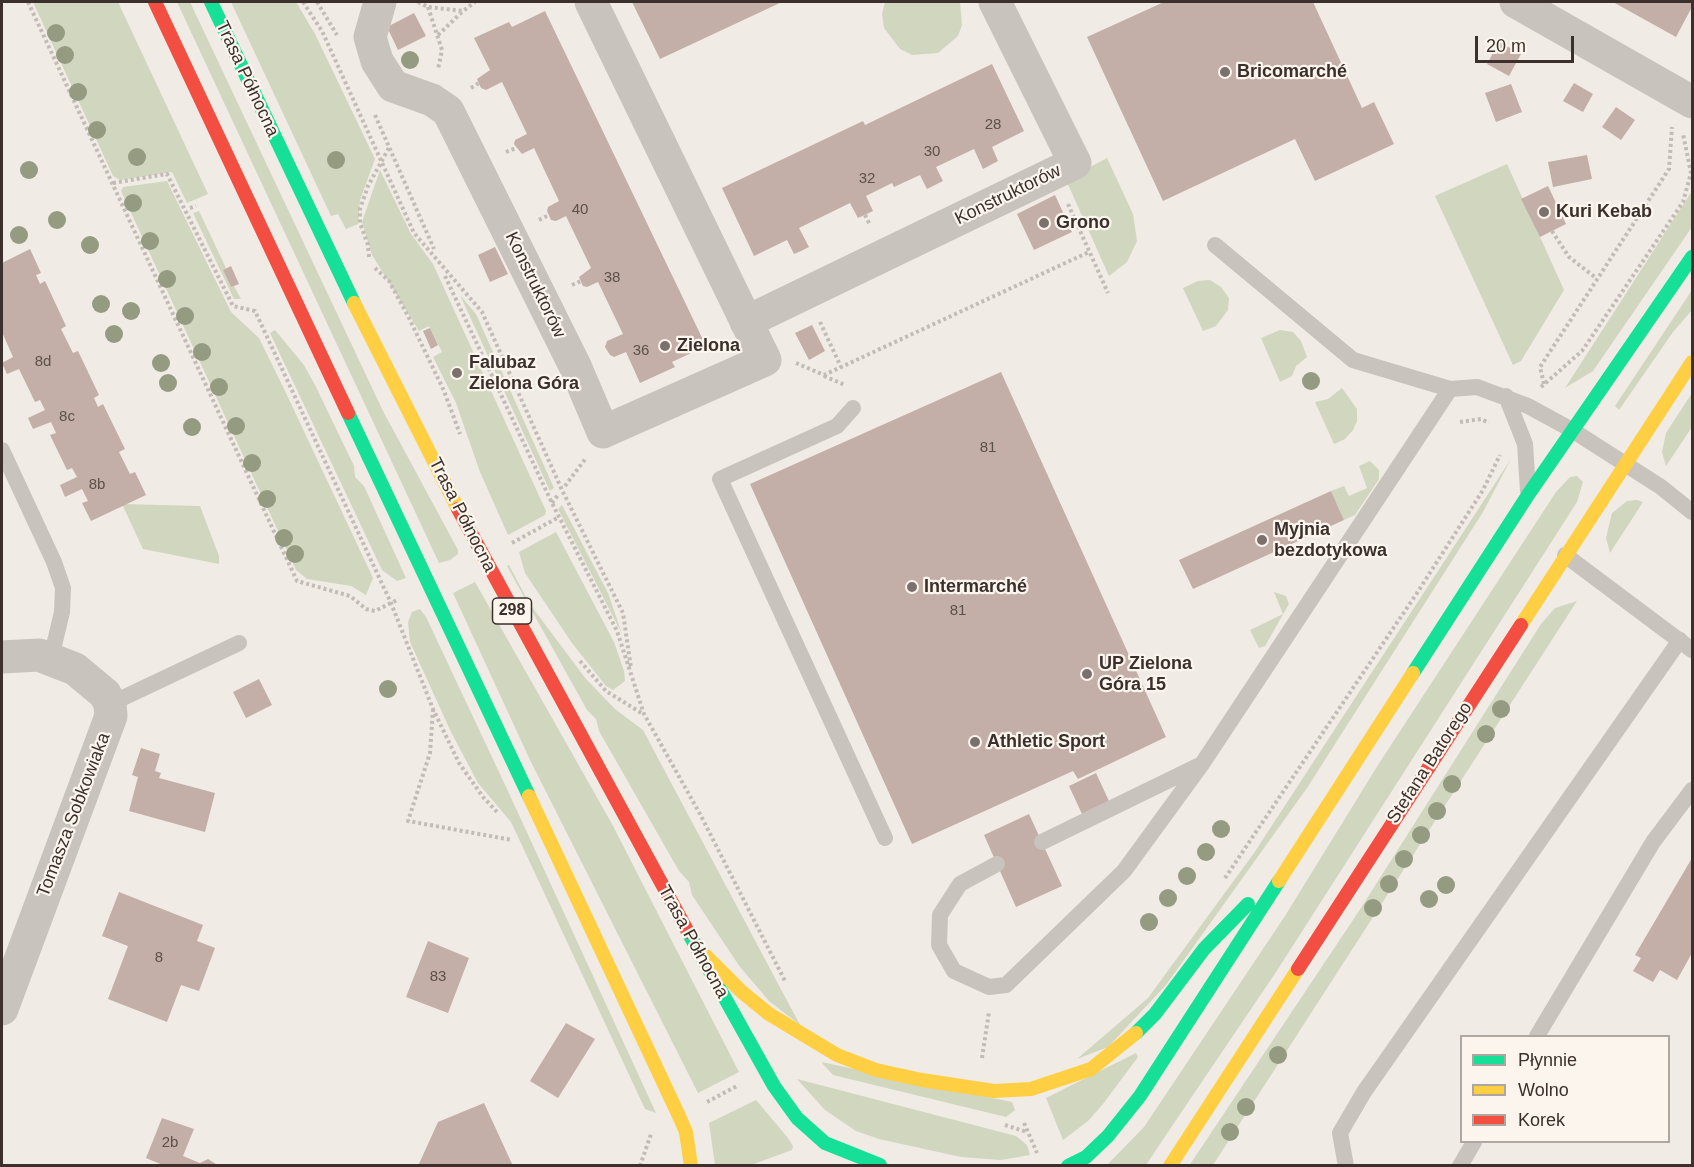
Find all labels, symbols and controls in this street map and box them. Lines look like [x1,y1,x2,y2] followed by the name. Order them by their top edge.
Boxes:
[211,18,283,140] street label: Trasa Północna
[1478,24,1577,62] scale bar
[1486,36,1526,56] text: 20 m
[1237,61,1347,83] place label: Bricomarché
[1218,65,1232,79] marker: Bricomarché
[985,116,1001,134] house number: 28
[924,143,940,161] house number: 30
[952,160,1064,230] street label: Konstruktorów
[859,170,875,188] house number: 32
[572,201,588,219] house number: 40
[1556,201,1652,223] place label: Kuri Kebab
[1537,205,1551,219] marker: Kuri Kebab
[1056,212,1110,234] place label: Grono
[1037,216,1051,230] marker: Grono
[500,229,570,341] street label: Konstruktorów
[604,269,620,287] house number: 38
[677,335,740,357] place label: Zielona
[658,339,672,353] marker: Zielona
[633,342,649,360] house number: 36
[469,352,579,394] place label: Falubaz Zielona Góra
[35,353,51,371] house number: 8d
[450,366,464,380] marker: Falubaz Zielona Góra
[59,408,75,426] house number: 8c
[980,439,996,457] house number: 81
[424,454,500,576] street label: Trasa Północna
[89,476,105,494] house number: 8b
[1274,519,1387,562] place label: Myjnia bezdotykowa
[1255,533,1269,547] marker: Myjnia bezdotykowa
[924,576,1027,598] place label: Intermarché
[905,580,919,594] marker: Intermarché
[492,598,532,624] road number: 298
[950,602,966,620] house number: 81
[1099,653,1192,696] place label: UP Zielona Góra 15
[1080,667,1094,681] marker: UP Zielona Góra 15
[1383,698,1477,828] street label: Stefana Batorego
[33,730,115,900] street label: Tomasza Sobkowiaka
[987,731,1105,753] place label: Athletic Sport
[968,735,982,749] marker: Athletic Sport
[653,882,733,1002] street label: Trasa Północna
[155,949,163,967] house number: 8
[430,968,446,986] house number: 83
[1460,1035,1670,1143] legend
[1518,1050,1577,1070] text: Płynnie
[1518,1080,1569,1100] text: Wolno
[1518,1110,1565,1130] text: Korek
[162,1134,178,1152] house number: 2b

